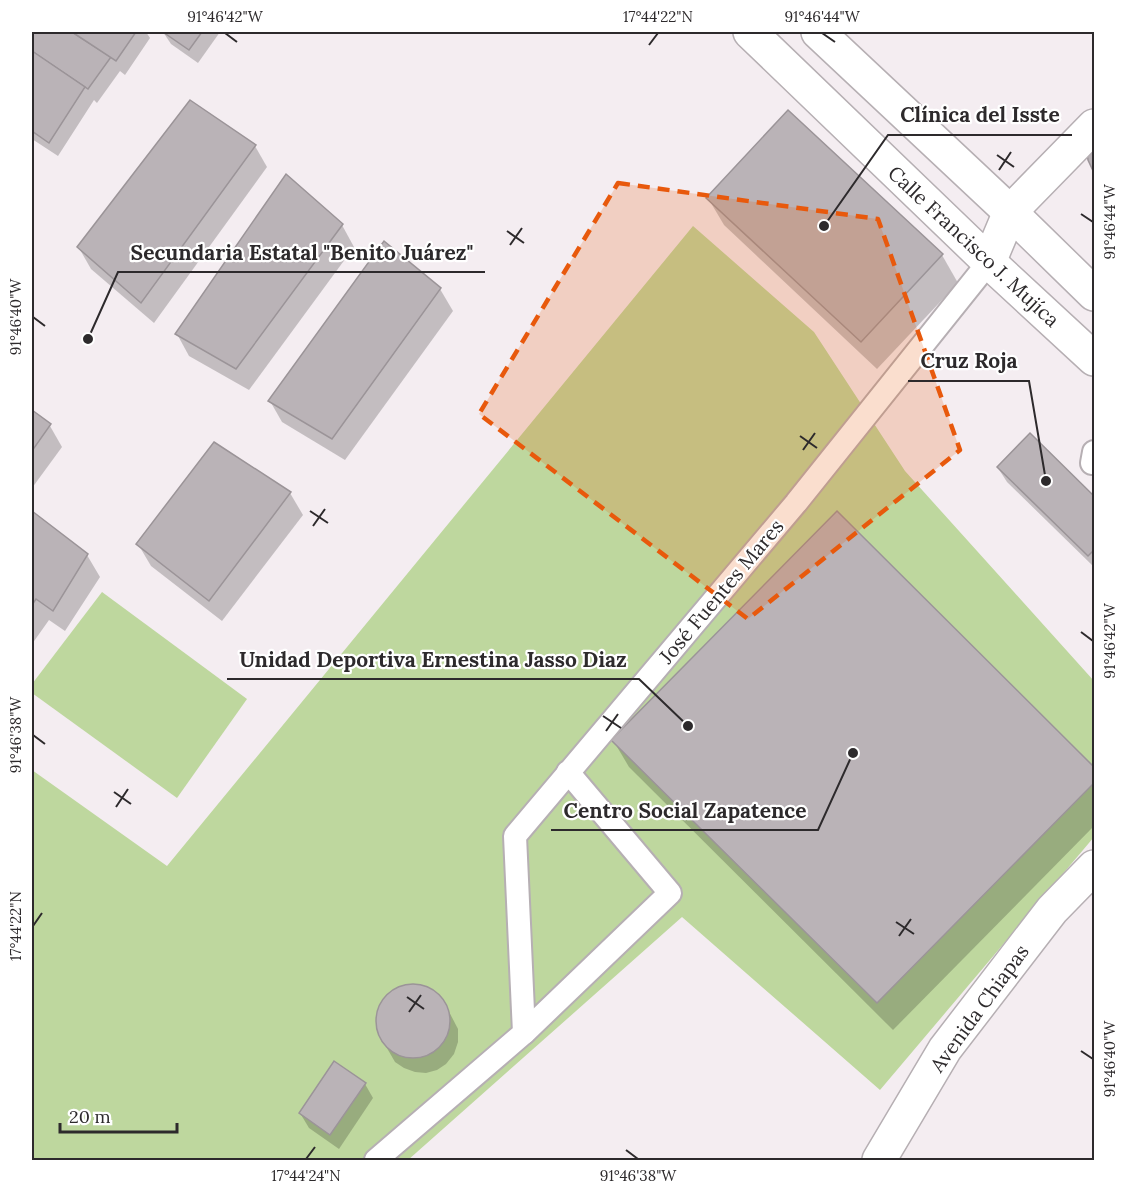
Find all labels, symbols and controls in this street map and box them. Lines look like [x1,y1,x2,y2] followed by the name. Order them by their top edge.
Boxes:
[187,7,264,26] text: 91°46'42"W
[623,7,693,26] text: 17°44'22"N
[784,7,861,26] text: 91°46'44"W
[888,96,1072,135] callout: Clínica del Isste
[900,101,1060,128] text: Clínica del Isste
[883,160,1065,332] street label: Calle Francisco J. Mujíca
[1100,183,1119,260] text: 91°46'44"W
[118,233,485,272] callout: Secundaria Estatal "Benito Juárez"
[131,239,473,266] text: Secundaria Estatal "Benito Juárez"
[6,278,25,355] text: 91°46'40"W
[908,342,1029,381] callout: Cruz Roja
[920,347,1018,374] text: Cruz Roja
[653,514,789,669] street label: José Fuentes Mares
[1100,602,1119,679] text: 91°46'42"W
[227,640,639,679] callout: Unidad Deportiva Ernestina Jasso Diaz
[239,646,627,673] text: Unidad Deportiva Ernestina Jasso Diaz
[6,696,25,773] text: 91°46'38"W
[551,791,818,830] callout: Centro Social Zapatence
[563,797,807,824] text: Centro Social Zapatence
[6,891,25,961] text: 17°44'22"N
[924,939,1034,1078] street label: Avenida Chiapas
[1100,1020,1119,1097] text: 91°46'40"W
[60,1096,177,1134] scale bar
[69,1105,111,1128] text: 20 m
[271,1166,341,1185] text: 17°44'24"N
[600,1166,677,1185] text: 91°46'38"W

